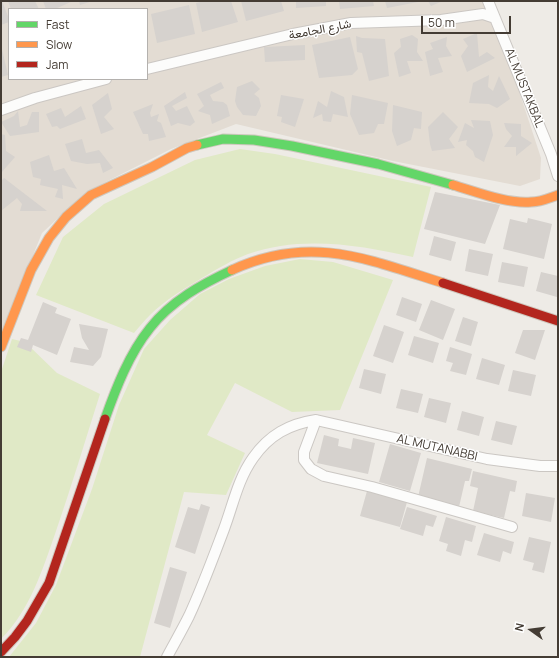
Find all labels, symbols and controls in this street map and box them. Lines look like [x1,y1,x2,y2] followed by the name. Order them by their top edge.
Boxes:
[8,8,148,80] legend
[423,8,513,34] scale bar
[428,14,455,31] text: 50 m
[46,16,70,33] text: Fast
[287,17,353,43] street label: شارع الجامعة
[46,36,72,53] text: Slow
[502,46,546,130] street label: AL MUSTAKBAL
[46,56,68,73] text: Jam
[395,432,479,464] street label: AL MUTANABBI
[511,610,551,650] north arrow
[511,621,527,633] text: N

